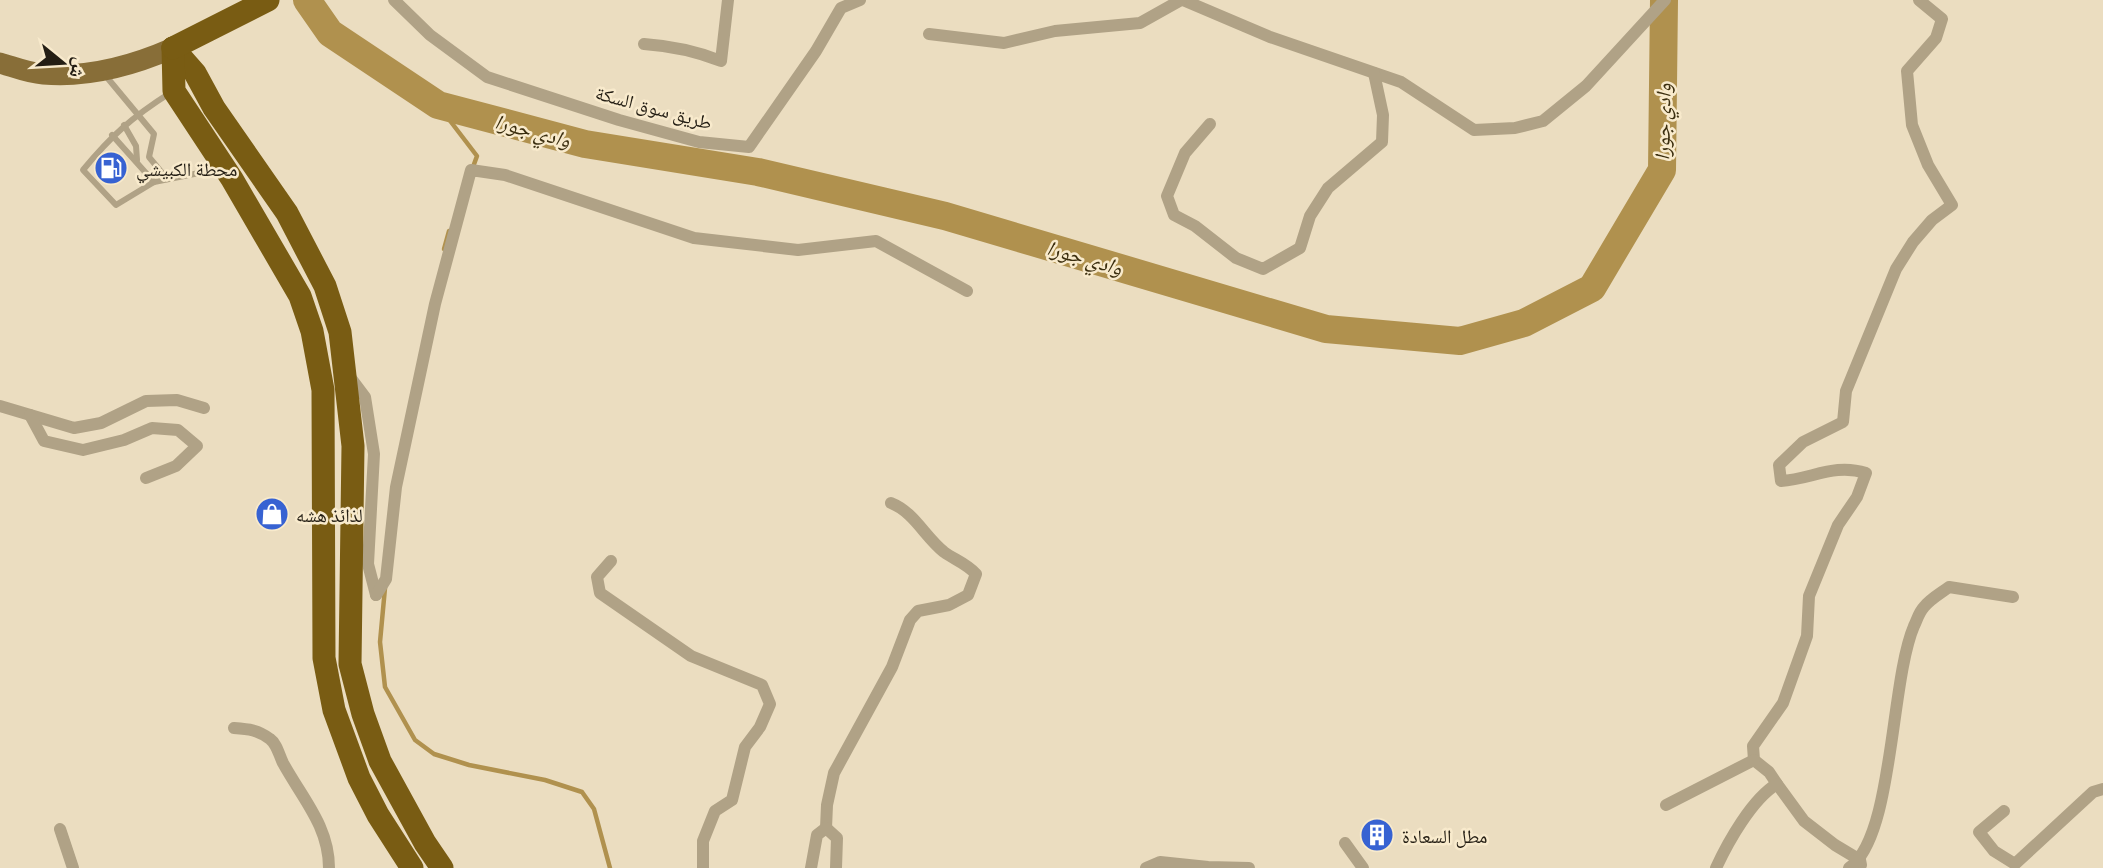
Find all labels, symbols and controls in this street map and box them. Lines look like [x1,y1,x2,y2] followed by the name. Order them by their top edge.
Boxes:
[28,28,98,98] north arrow
[63,54,97,82] text: ش
[593,78,715,136] street label: طريق سوق السكة
[1645,83,1680,161] water label: وادي جورا
[491,105,575,157] water label: وادي جورا
[92,149,130,187] fuel station icon: محطة الكبيشي
[136,154,237,184] place label: محطة الكبيشي
[1043,231,1127,284] water label: وادي جورا
[253,495,291,533] shop icon: لذائذ هشه
[296,500,363,529] place label: لذائذ هشه
[1358,816,1396,854] building icon: مطل السعادة
[1402,821,1487,850] place label: مطل السعادة

